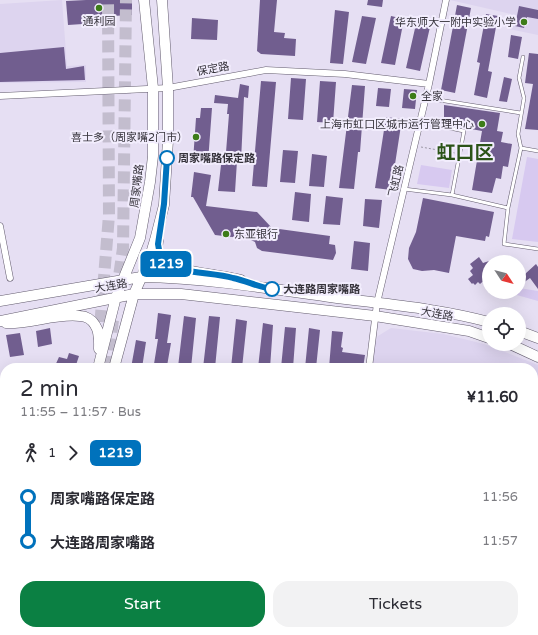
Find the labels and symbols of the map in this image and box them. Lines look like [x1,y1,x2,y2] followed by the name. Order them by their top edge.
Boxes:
[94,3,104,13] marker: 通利园
[83,15,116,28] place label: 通利园
[395,16,516,29] place label: 华东师大一附中实验小学
[519,17,529,27] marker: 华东师大一附中实验小学
[196,59,230,79] street label: 保定路
[421,90,443,103] place label: 全家
[408,91,418,101] marker: 全家
[320,118,474,131] place label: 上海市虹口区城市运行管理中心
[477,119,487,129] marker: 上海市虹口区城市运行管理中心
[71,131,188,144] place label: 喜士多（周家嘴2门市）
[191,132,201,142] marker: 喜士多（周家嘴2门市）
[436,142,494,164] district label: 虹口区
[159,150,175,166] marker: 周家嘴路保定路
[178,152,256,165] place label: 周家嘴路保定路
[128,163,146,209] street label: 周家嘴路
[386,163,406,199] street label: 飞虹路
[234,228,278,241] place label: 东亚银行
[221,229,231,239] marker: 东亚银行
[138,251,194,277] line badge: 1219
[482,255,526,299] north arrow
[94,277,128,295] street label: 大连路
[264,281,280,297] marker: 大连路周家嘴路
[283,283,361,296] place label: 大连路周家嘴路
[420,305,454,323] street label: 大连路

